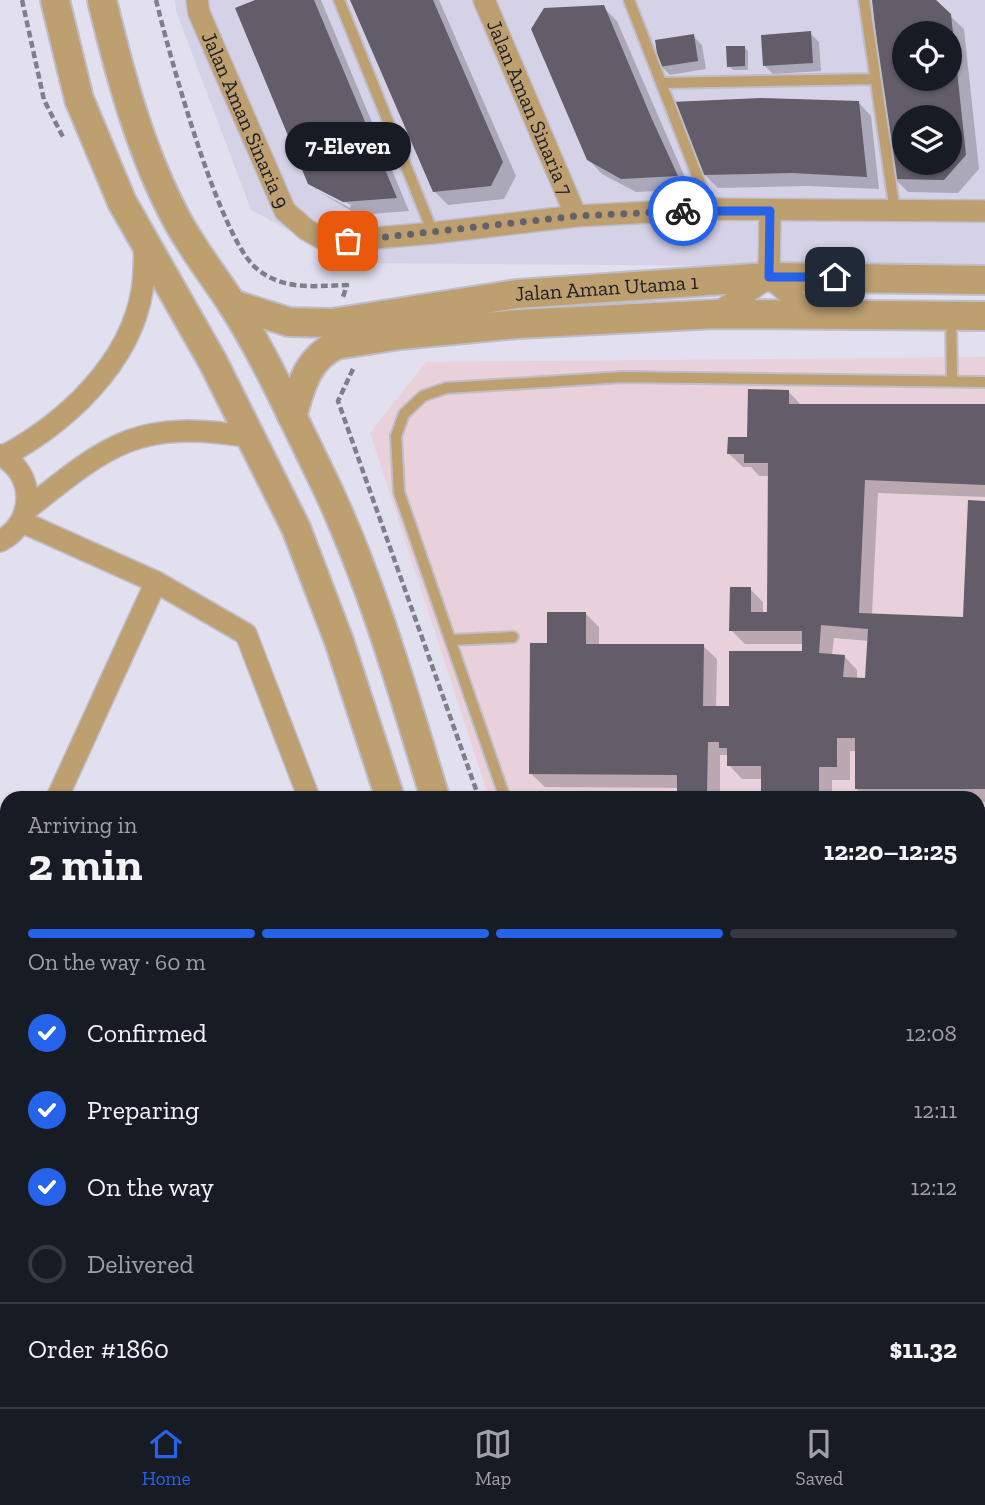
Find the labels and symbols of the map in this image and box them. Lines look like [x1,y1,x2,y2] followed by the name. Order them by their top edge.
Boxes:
[482,16,579,199] street label: Jalan Aman Sinaria 7
[197,28,295,212] street label: Jalan Aman Sinaria 9
[285,122,411,171] callout: 7-Eleven
[648,176,718,246] courier
[318,211,378,271] pin
[805,247,865,307] pin
[514,269,699,306] street label: Jalan Aman Utama 1

